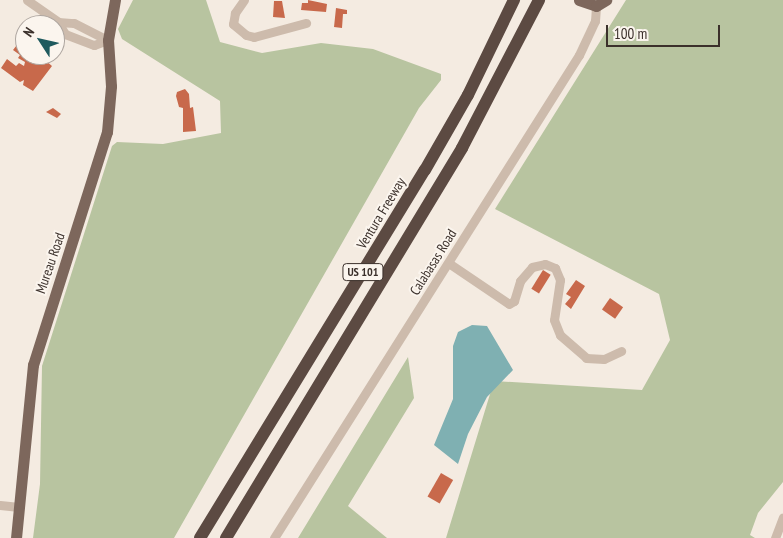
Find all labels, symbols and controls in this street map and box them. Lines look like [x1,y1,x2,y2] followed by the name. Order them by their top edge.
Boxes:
[15,15,65,65] north arrow
[608,15,722,47] scale bar
[19,24,38,40] text: N
[614,24,647,43] text: 100 m
[353,174,409,252] street label: Ventura Freeway
[406,226,460,298] street label: Calabasas Road
[32,230,68,296] street label: Mureau Road
[342,262,384,282] road number: US 101

